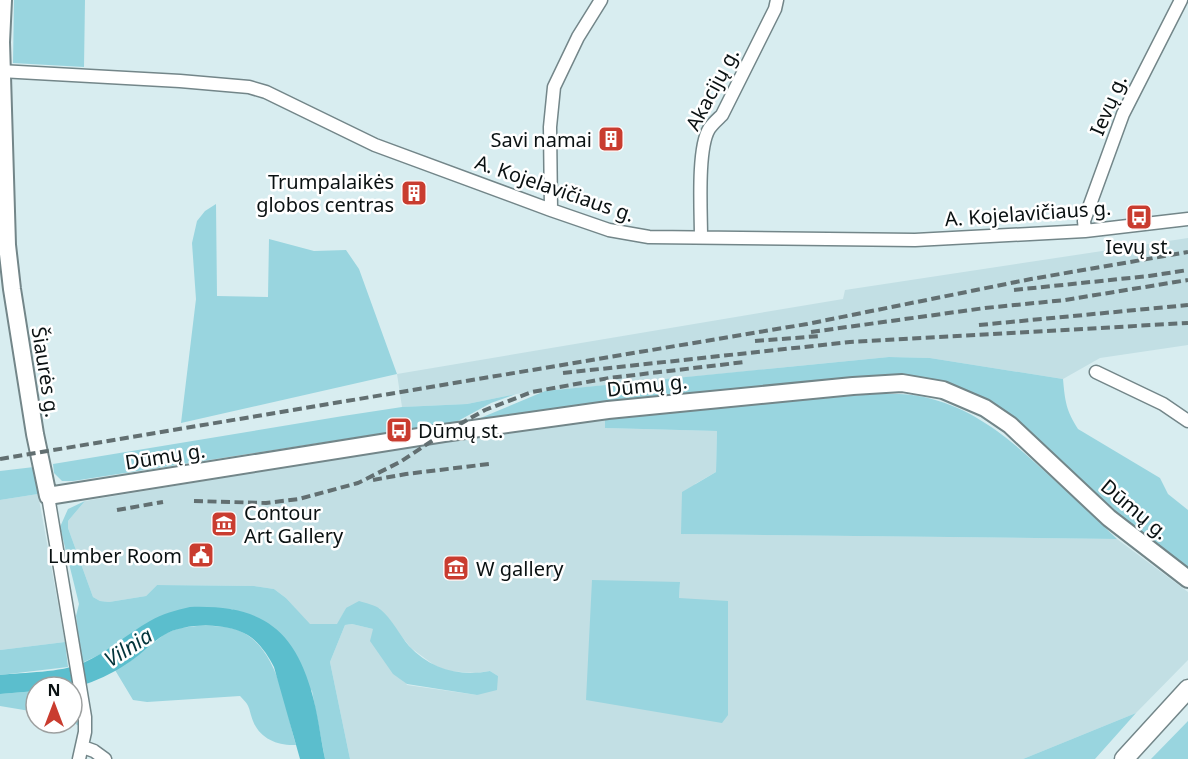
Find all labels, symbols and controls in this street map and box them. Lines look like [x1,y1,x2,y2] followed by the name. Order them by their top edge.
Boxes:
[679,43,745,135] street label: Akacijų g.
[1083,71,1133,139] street label: Ievų g.
[596,124,626,154] building icon: Savi namai
[491,126,592,153] place label: Savi namai
[472,148,638,228] street label: A. Kojelavičiaus g.
[256,168,394,218] place label: Trumpalaikės globos centras
[399,178,429,208] building icon: Trumpalaikės globos centras
[944,194,1112,232] street label: A. Kojelavičiaus g.
[1124,202,1154,232] bus stop icon: Ievų st.
[1105,233,1173,260] place label: Ievų st.
[26,325,66,419] street label: Šiaurės g.
[605,367,689,403] street label: Dūmų g.
[384,415,414,445] bus stop icon: Dūmų st.
[418,417,503,444] place label: Dūmų st.
[123,436,207,476] street label: Dūmų g.
[1095,473,1175,545] street label: Dūmų g.
[244,499,344,549] place label: Contour Art Gallery
[209,509,239,539] museum icon: Contour Art Gallery
[186,540,216,570] public building icon: Lumber Room
[48,542,182,569] place label: Lumber Room
[441,553,471,583] museum icon: W gallery
[476,555,564,582] place label: W gallery
[99,621,157,673] water label: Vilnia
[24,675,84,735] north arrow
[47,679,61,701] text: N

